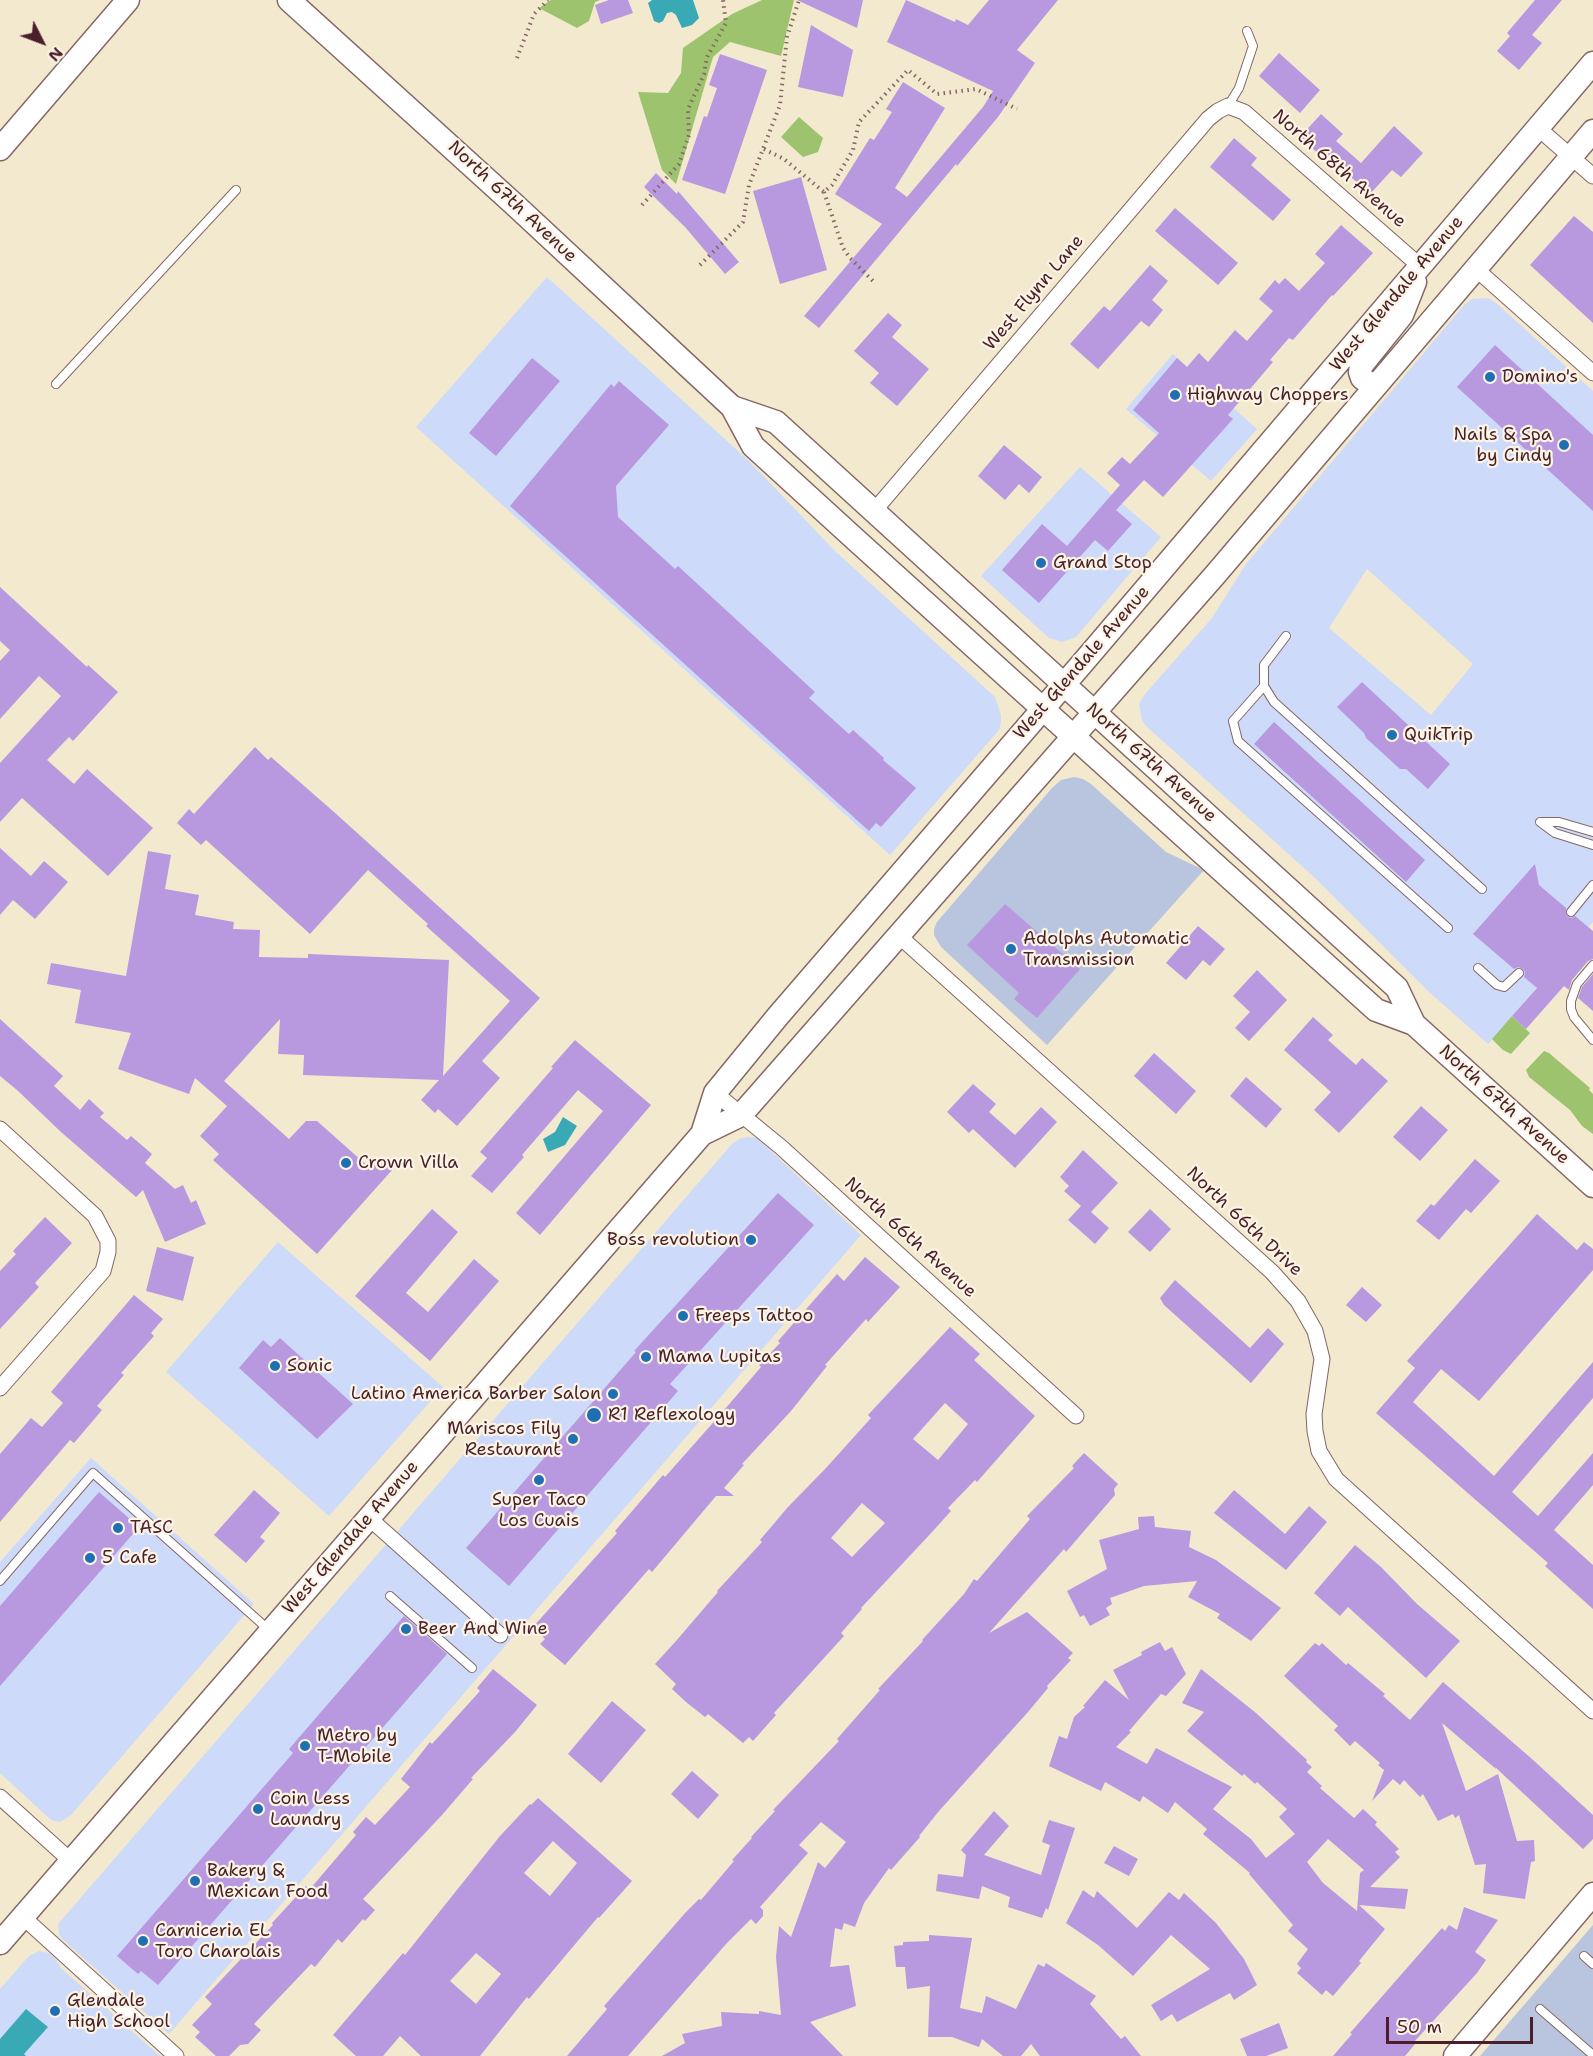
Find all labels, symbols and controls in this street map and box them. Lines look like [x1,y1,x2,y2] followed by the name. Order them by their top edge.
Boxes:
[12,12,72,72] north arrow
[44,43,68,66] text: N
[1268,105,1410,233] street label: North 68th Avenue
[443,137,581,267] street label: North 67th Avenue
[1326,212,1468,376] street label: West Glendale Avenue
[979,231,1089,355] street label: West Flynn Lane
[1502,366,1578,388] place label: Domino's
[1483,370,1497,384] marker: Domino's
[1187,384,1349,406] place label: Highway Choppers
[1168,388,1182,402] marker: Highway Choppers
[1454,424,1552,466] place label: Nails & Spa by Cindy
[1557,438,1571,452] marker: Nails & Spa by Cindy
[1053,552,1152,574] place label: Grand Stop
[1034,556,1048,570] marker: Grand Stop
[1009,582,1155,744] street label: West Glendale Avenue
[1081,699,1221,827] street label: North 67th Avenue
[1404,724,1473,746] place label: QuikTrip
[1385,728,1399,742] marker: QuikTrip
[1023,928,1189,970] place label: Adolphs Automatic Transmission
[1004,942,1018,956] marker: Adolphs Automatic Transmission
[1434,1041,1574,1169] street label: North 67th Avenue
[358,1152,458,1174] place label: Crown Villa
[339,1156,353,1170] marker: Crown Villa
[1182,1163,1306,1281] street label: North 66th Drive
[840,1173,980,1303] street label: North 66th Avenue
[607,1229,739,1251] place label: Boss revolution
[744,1233,758,1247] marker: Boss revolution
[695,1305,813,1327] place label: Freeps Tattoo
[676,1309,690,1323] marker: Freeps Tattoo
[658,1346,781,1368] place label: Mama Lupitas
[639,1350,653,1364] marker: Mama Lupitas
[287,1355,332,1377] place label: Sonic
[268,1359,282,1373] marker: Sonic
[351,1383,601,1405] place label: Latino America Barber Salon
[606,1387,620,1401] marker: Latino America Barber Salon
[608,1404,735,1426] place label: R1 Reflexology
[585,1406,603,1424] marker: R1 Reflexology
[447,1418,561,1460] place label: Mariscos Fily Restaurant
[566,1432,580,1446] marker: Mariscos Fily Restaurant
[278,1457,424,1619] street label: West Glendale Avenue
[532,1473,546,1487] marker: Super Taco Los Cuais
[492,1489,586,1532] place label: Super Taco Los Cuais
[130,1517,173,1539] place label: TASC
[111,1521,125,1535] marker: TASC
[102,1547,157,1569] place label: 5 Cafe
[83,1551,97,1565] marker: 5 Cafe
[418,1618,548,1640] place label: Beer And Wine
[399,1622,413,1636] marker: Beer And Wine
[317,1725,397,1768] place label: Metro by T-Mobile
[298,1739,312,1753] marker: Metro by T-Mobile
[270,1788,350,1830] place label: Coin Less Laundry
[251,1802,265,1816] marker: Coin Less Laundry
[207,1860,328,1902] place label: Bakery & Mexican Food
[188,1874,202,1888] marker: Bakery & Mexican Food
[155,1920,281,1962] place label: Carniceria EL Toro Charolais
[136,1934,150,1948] marker: Carniceria EL Toro Charolais
[67,1990,170,2032] place label: Glendale High School
[48,2004,62,2018] marker: Glendale High School
[1389,2005,1536,2043] scale bar
[1397,2015,1442,2039] text: 50 m

